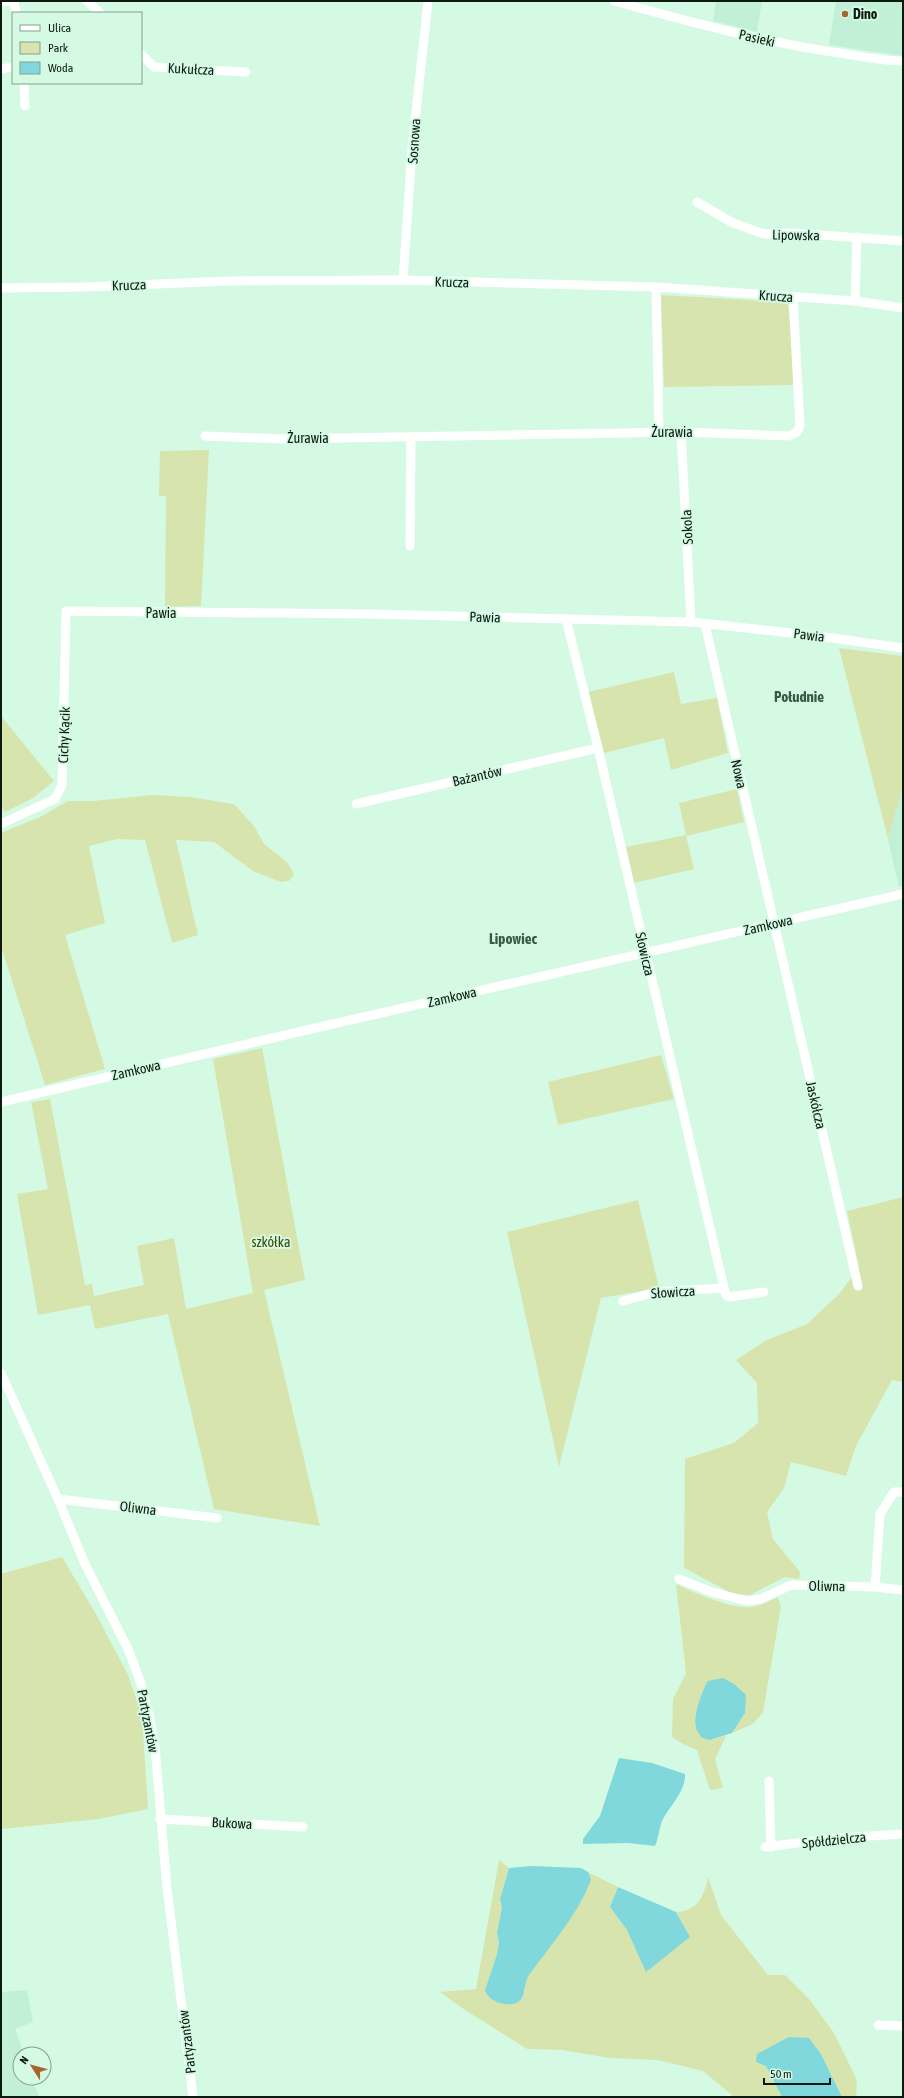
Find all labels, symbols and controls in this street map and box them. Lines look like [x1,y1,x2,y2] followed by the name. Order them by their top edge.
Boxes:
[853,6,878,22] place label: Dino
[840,9,850,19] marker: Dino
[12,12,142,84] legend
[48,21,71,35] text: Ulica
[737,26,777,50] street label: Pasieki
[48,41,69,55] text: Park
[167,60,215,78] street label: Kukułcza
[48,61,73,75] text: Woda
[404,118,424,164] street label: Sosnowa
[772,227,820,243] street label: Lipowska
[434,273,470,291] street label: Krucza
[111,276,147,294] street label: Krucza
[758,287,794,305] street label: Krucza
[651,424,693,440] street label: Żurawia
[287,430,329,446] street label: Żurawia
[678,509,696,545] street label: Sokola
[145,605,177,621] street label: Pawia
[469,608,501,626] street label: Pawia
[793,625,825,645] street label: Pawia
[774,688,824,705] district label: Południe
[55,706,73,764] street label: Cichy Kącik
[728,758,750,790] street label: Nowa
[451,762,504,789] street label: Bażantów
[742,912,794,938] street label: Zamkowa
[489,930,537,947] district label: Lipowiec
[632,931,658,977] street label: Słowicza
[426,984,478,1010] street label: Zamkowa
[110,1057,162,1083] street label: Zamkowa
[803,1079,829,1131] street label: Jaskółcza
[252,1234,290,1250] park label: szkółka
[650,1282,696,1302] street label: Słowicza
[119,1498,157,1518] street label: Oliwna
[808,1578,846,1594] street label: Oliwna
[134,1688,162,1755] street label: Partyzantów
[211,1814,253,1832] street label: Bukowa
[801,1829,867,1851] street label: Spółdzielcza
[175,2009,199,2075] street label: Partyzantów
[12,2046,52,2086] north arrow
[17,2054,31,2066] text: N
[764,2060,830,2086] scale bar
[770,2067,792,2081] text: 50 m

